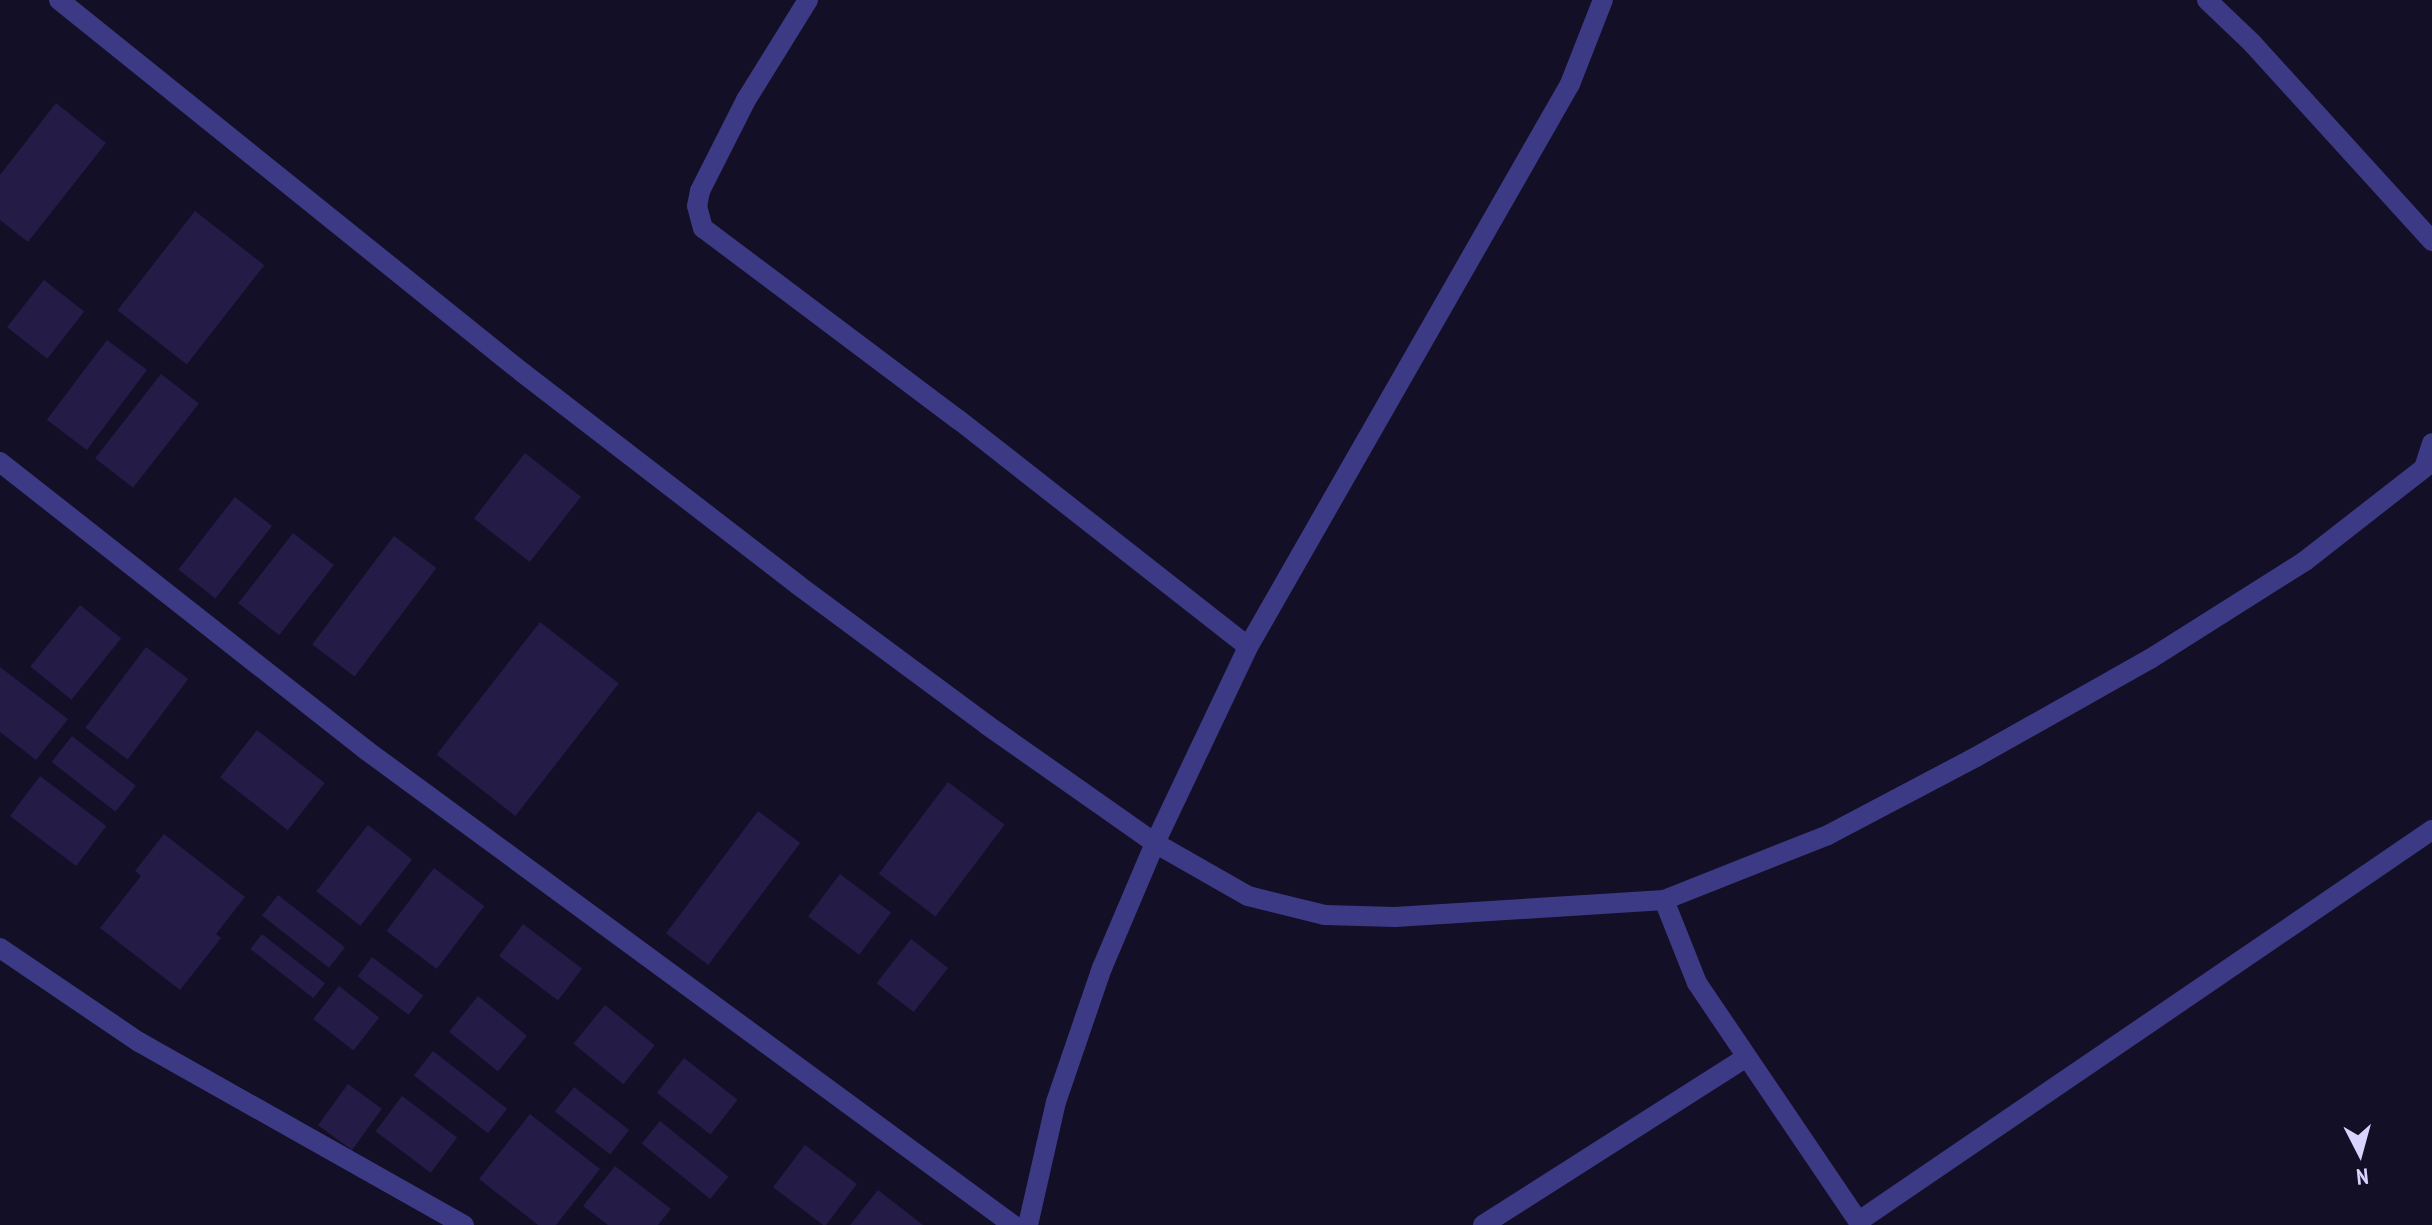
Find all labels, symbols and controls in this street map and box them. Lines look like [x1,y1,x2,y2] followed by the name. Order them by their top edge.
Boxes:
[2320,1113,2400,1193] north arrow
[2355,1162,2370,1191] text: N

